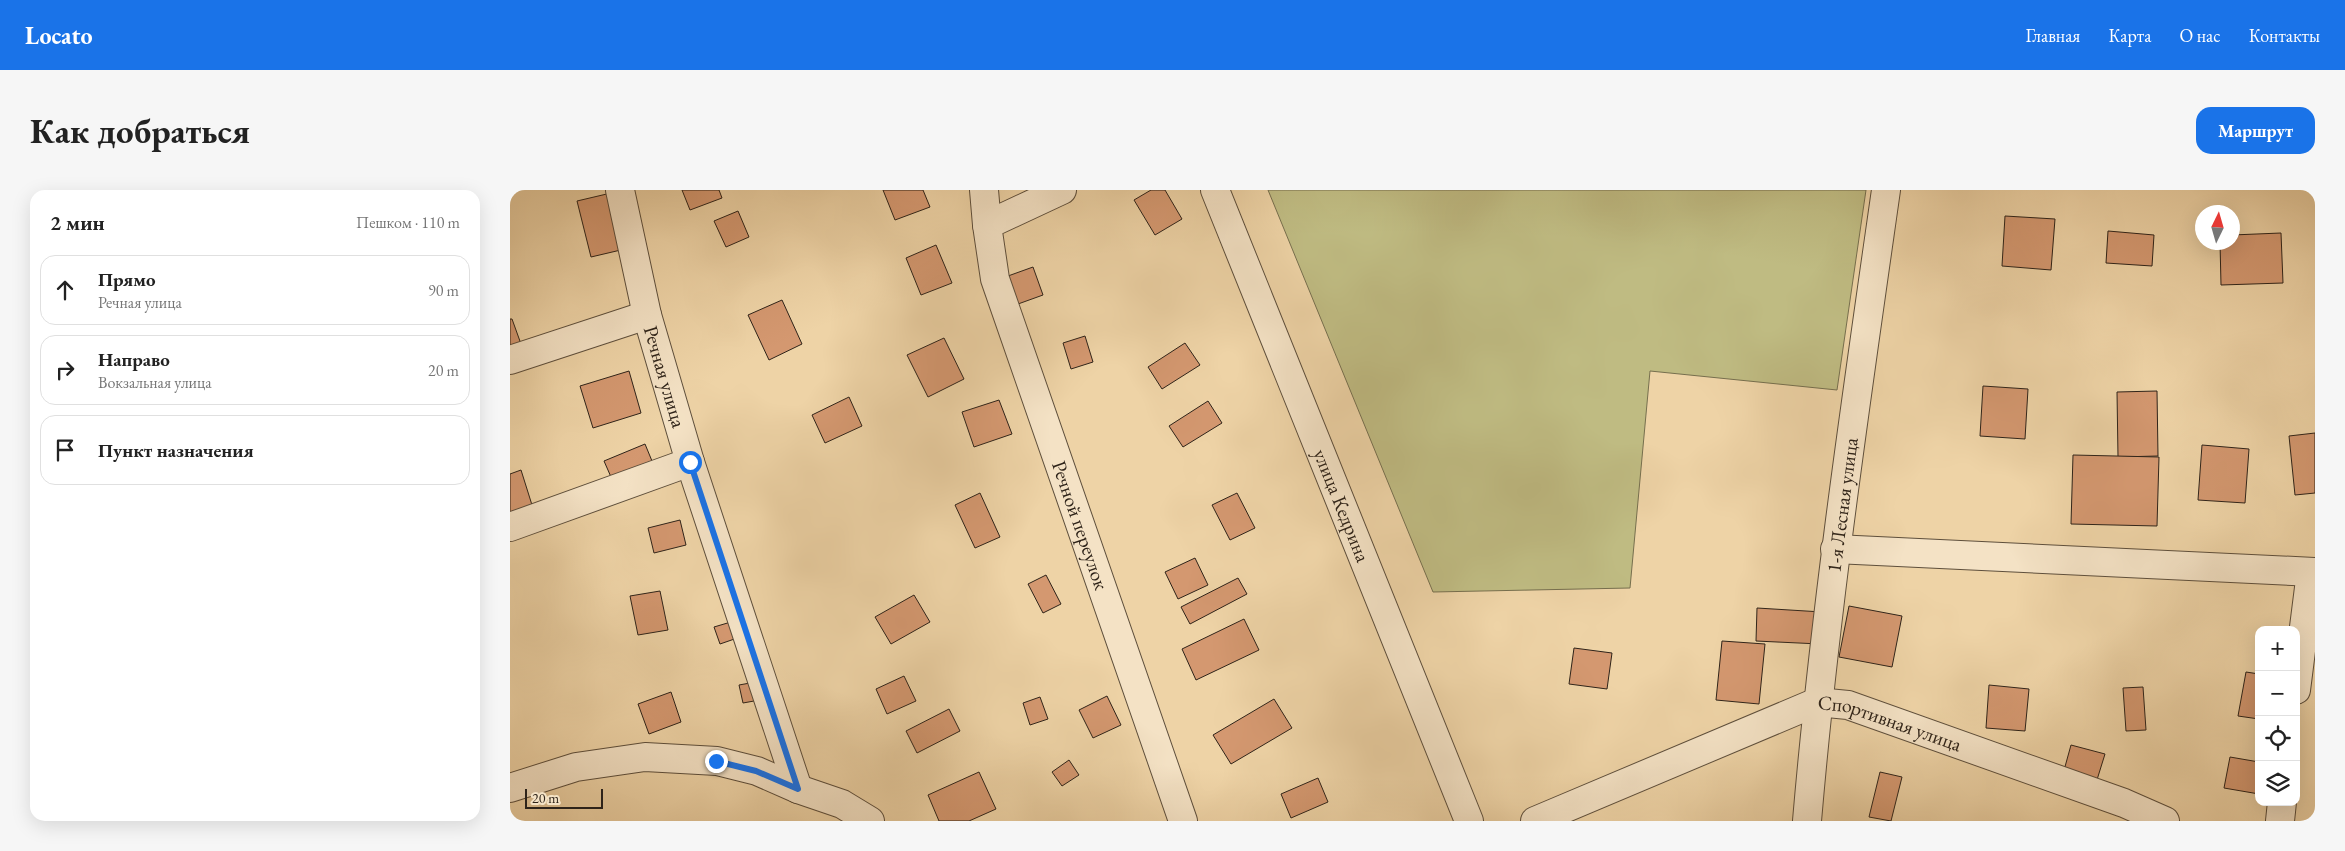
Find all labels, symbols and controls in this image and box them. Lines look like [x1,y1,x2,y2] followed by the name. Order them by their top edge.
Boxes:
[25,20,93,51] text: Locato
[2026,24,2080,47] text: Главная
[2108,24,2151,47] text: Карта
[2179,24,2221,47] text: О нас
[2249,24,2320,47] text: Контакты
[2196,107,2315,154] button: Маршрут
[30,108,250,153] text: Как добраться
[2195,205,2240,250] north arrow
[50,209,105,236] text: 2 мин
[356,212,460,233] text: Пешком · 110 m
[98,267,156,292] text: Прямо
[51,276,79,304] icon: ahead
[428,280,459,301] text: 90 m
[98,292,182,313] text: Речная улица
[638,323,692,431] street label: Речная улица
[98,347,170,372] text: Направо
[51,356,79,384] icon: right
[428,360,459,381] text: 20 m
[98,372,212,393] text: Вокзальная улица
[51,436,79,464] icon: arrive
[1821,436,1864,574] street label: 1-я Лесная улица
[98,438,254,463] text: Пункт назначения
[1308,445,1376,566] street label: улица Кедрина
[679,451,702,474] route start
[1046,457,1115,594] street label: Речной переулок
[2255,626,2300,806] map controls
[2255,626,2300,671] button: +
[2255,671,2300,716] button: −
[1817,689,1965,757] street label: Спортивная улица
[2255,716,2300,761] button: locate
[705,750,728,773] route end
[2255,761,2300,806] button: layers
[525,786,602,809] scale bar
[532,789,559,807] text: 20 m

